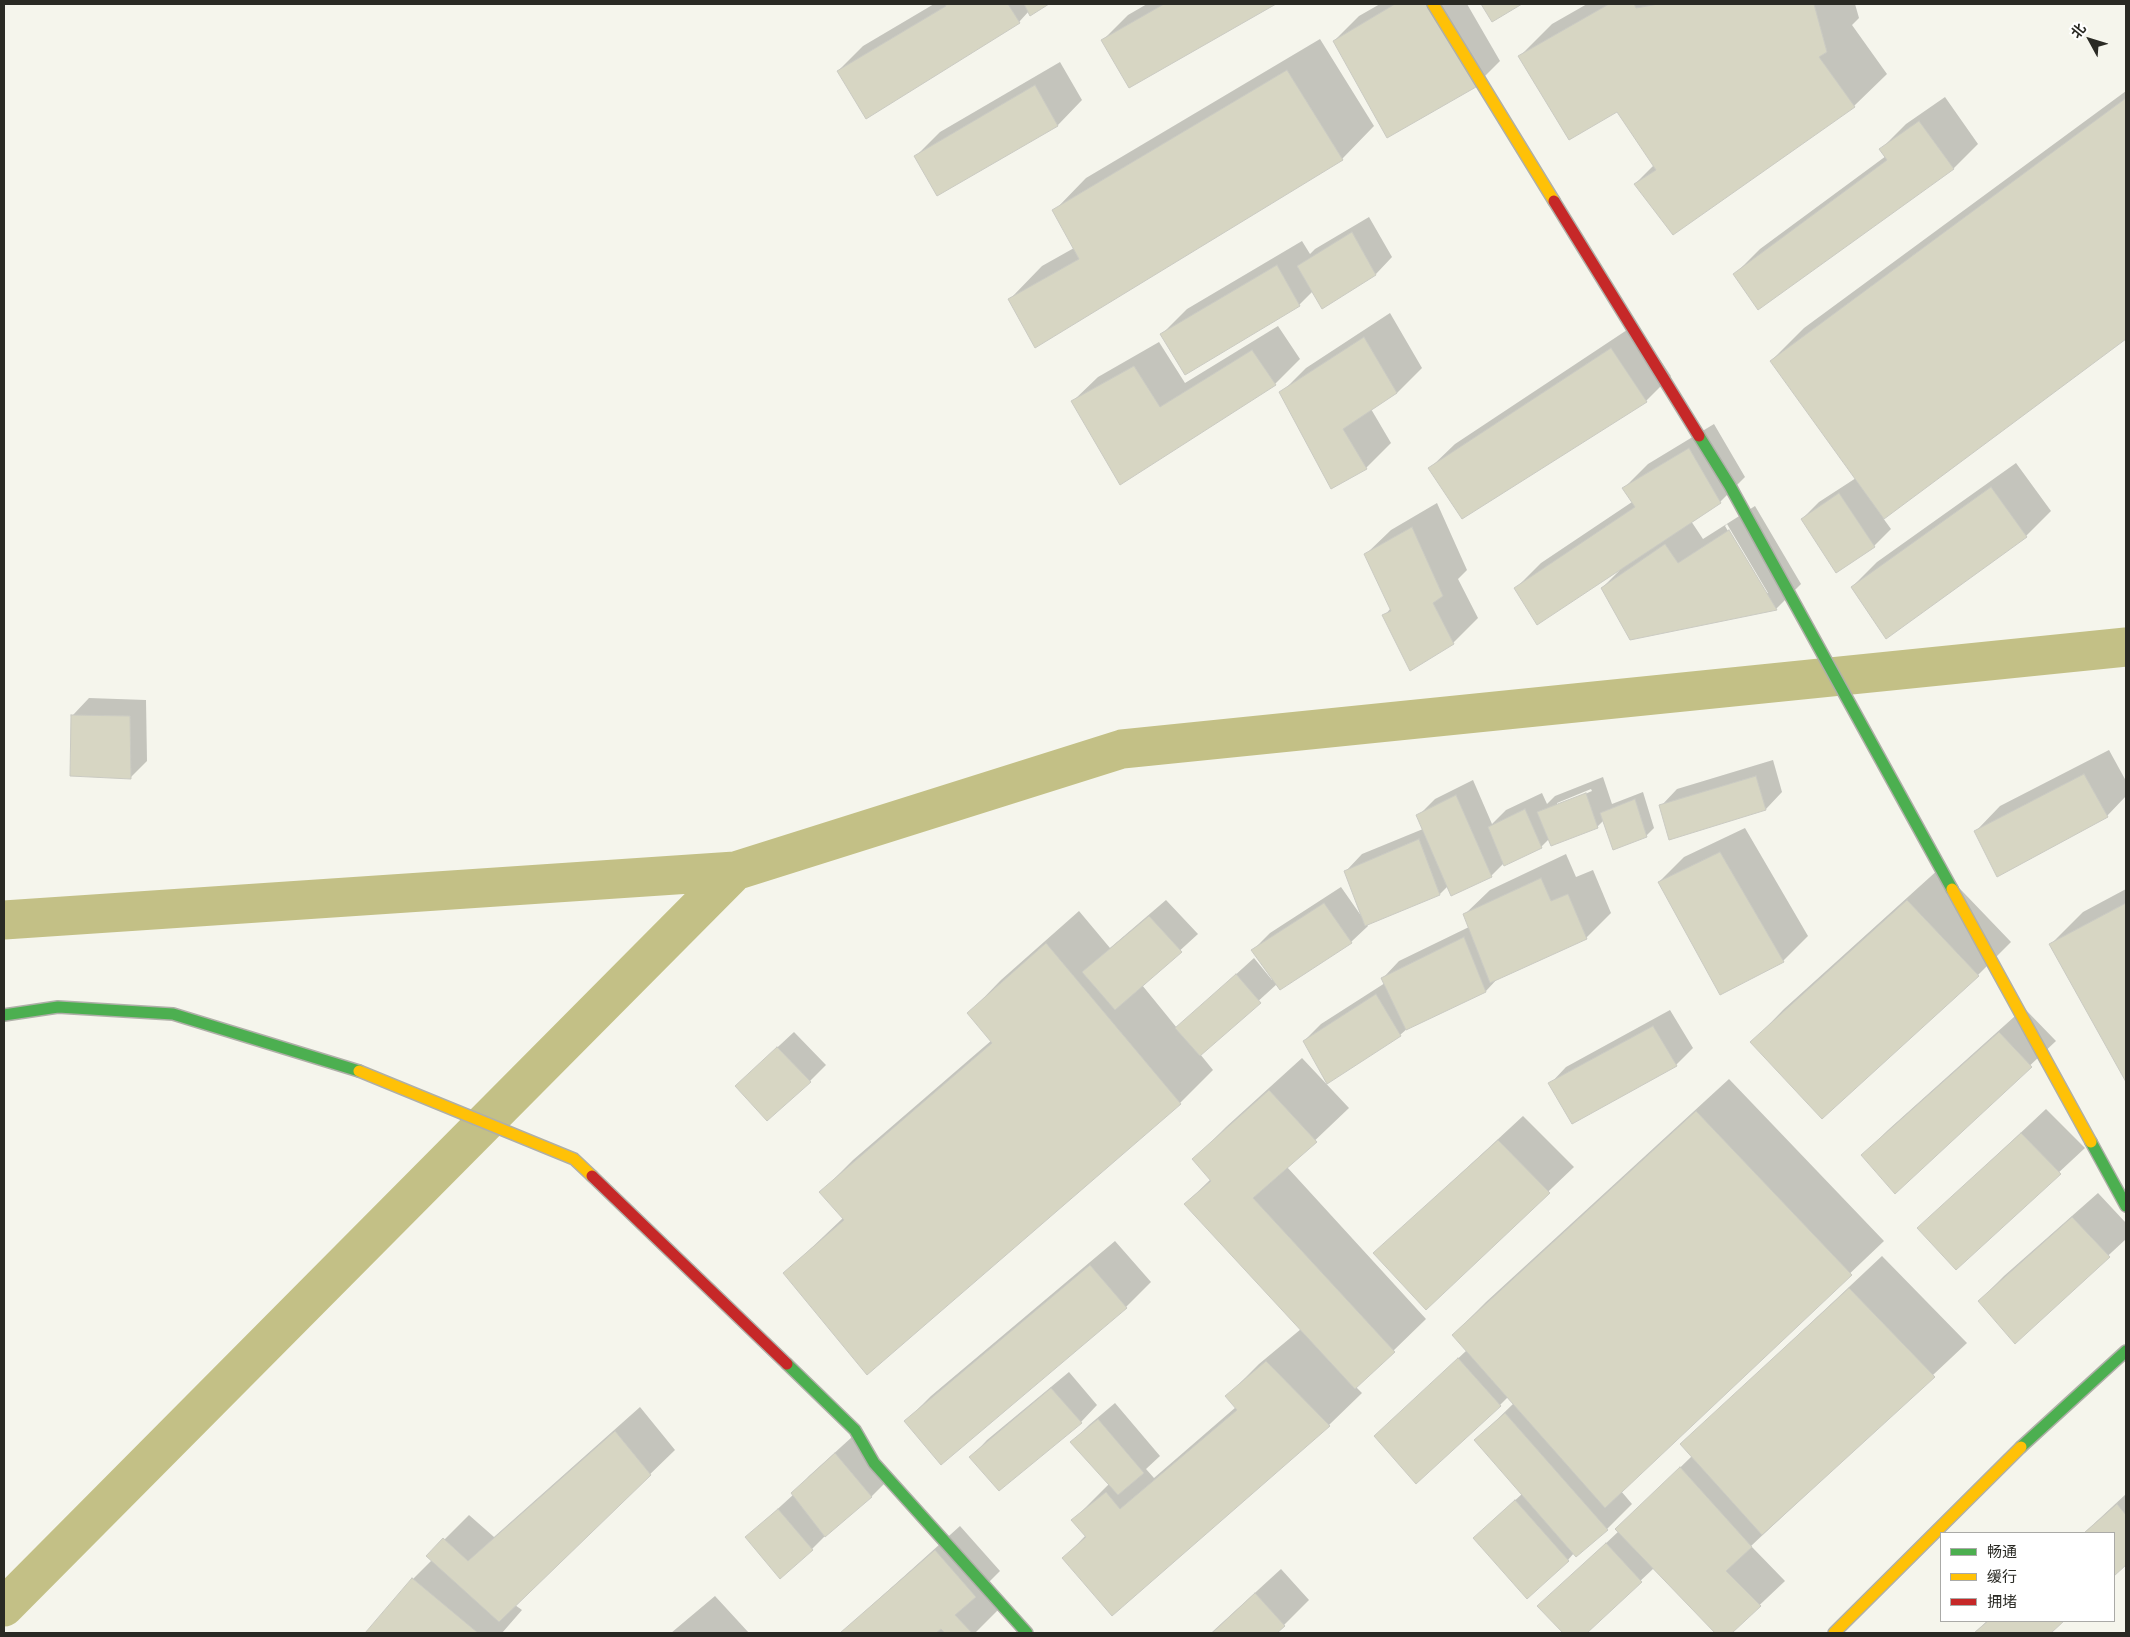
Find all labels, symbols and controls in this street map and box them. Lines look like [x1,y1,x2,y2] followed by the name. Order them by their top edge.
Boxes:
[2065,15,2115,65] north arrow
[2065,18,2091,42] text: 北
[1940,1532,2115,1622] legend
[1987,1540,2017,1563] text: 畅通
[1987,1565,2017,1588] text: 缓行
[1987,1590,2017,1613] text: 拥堵

